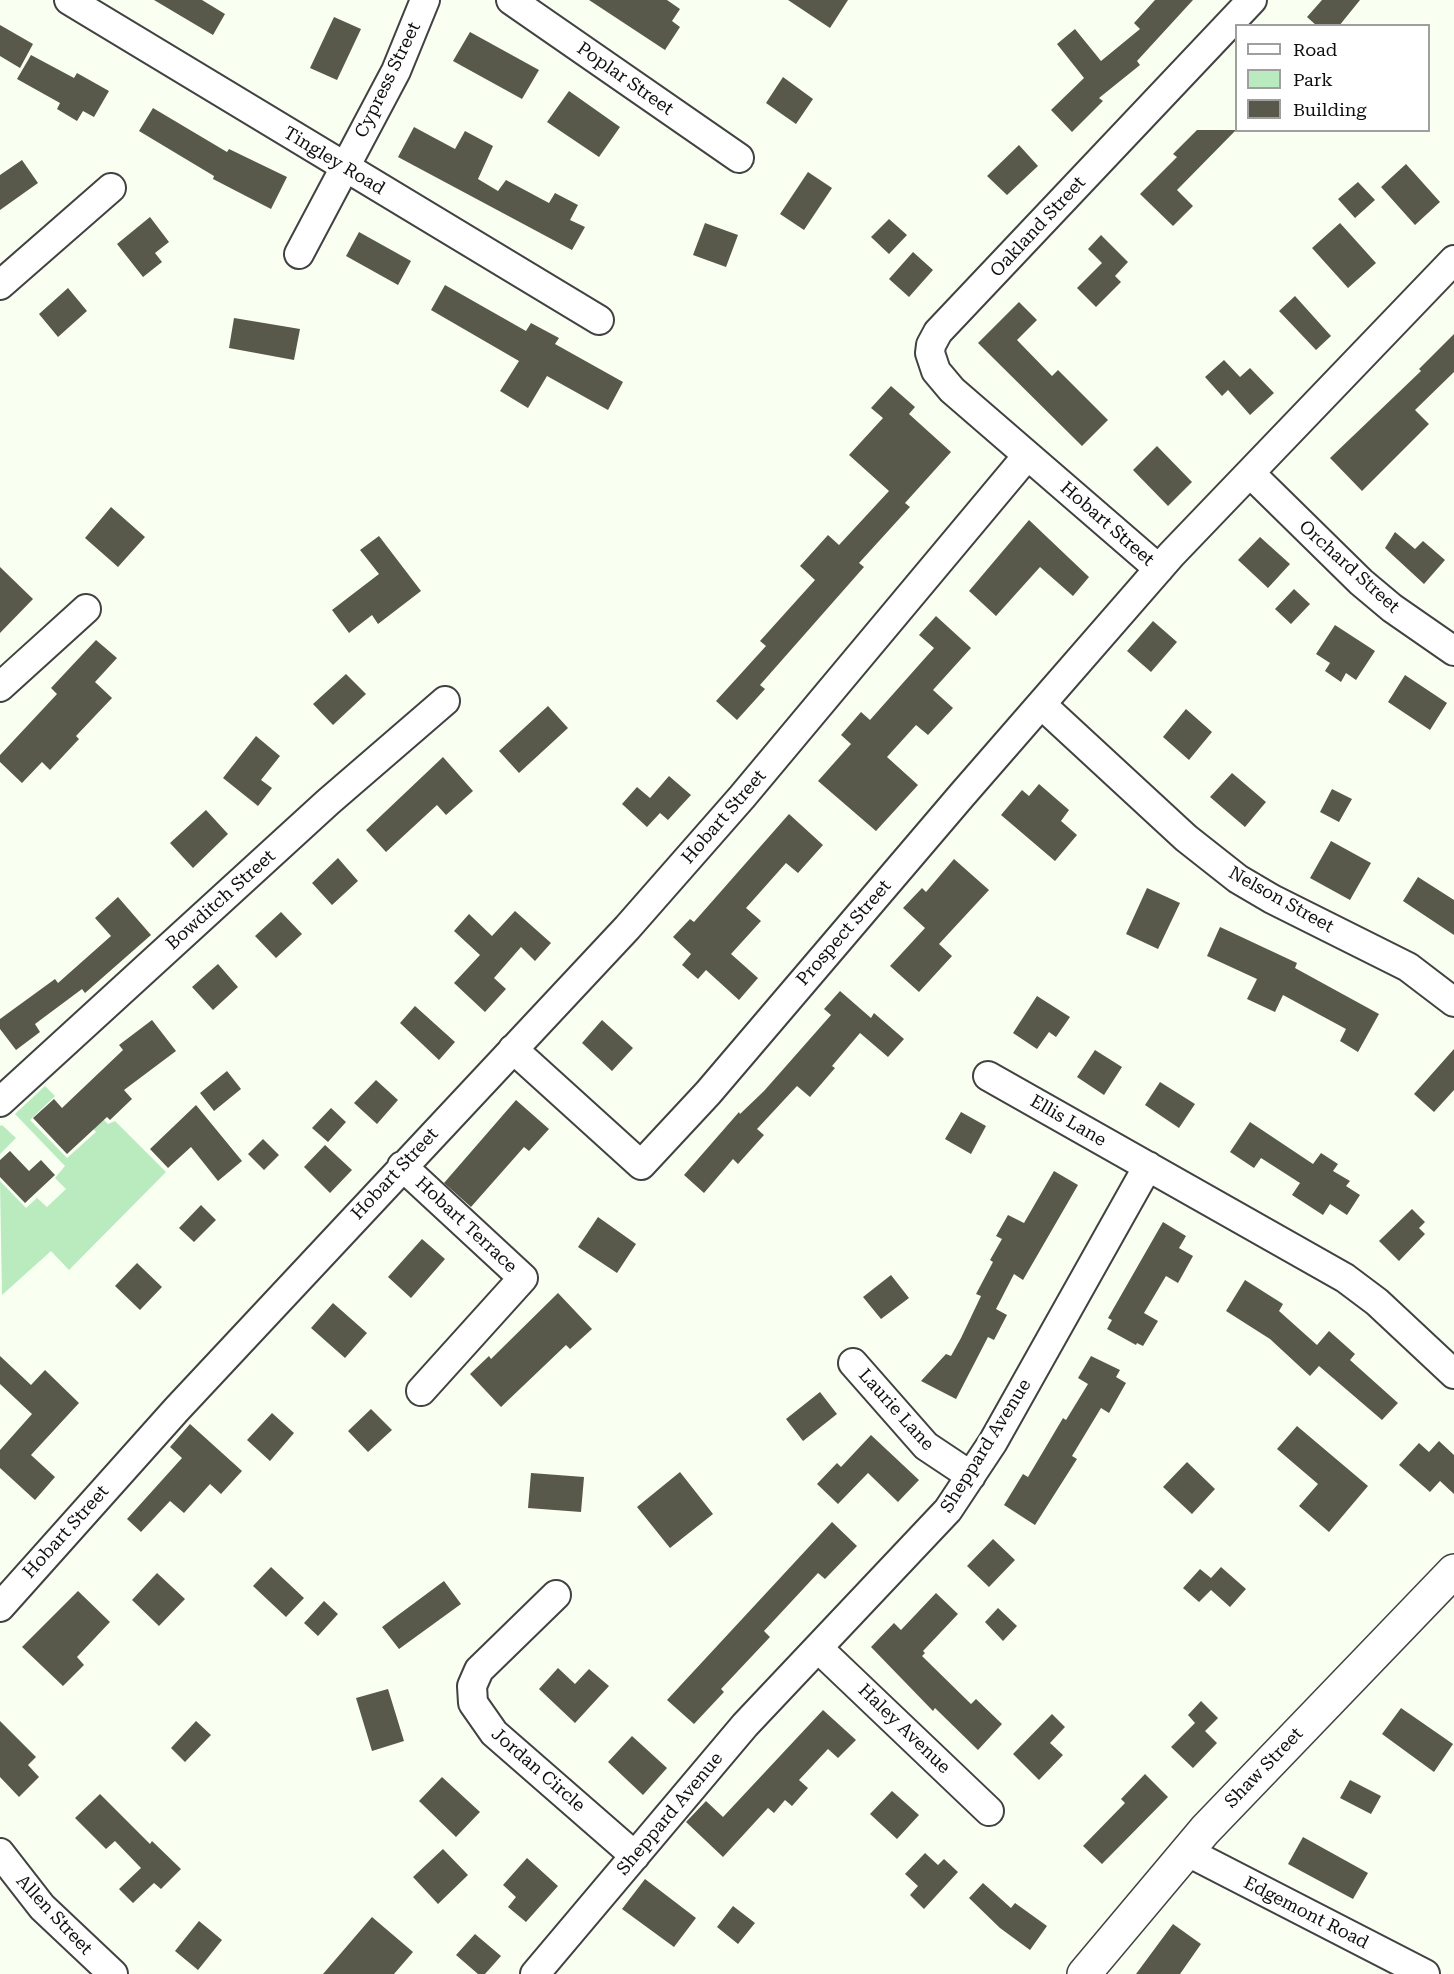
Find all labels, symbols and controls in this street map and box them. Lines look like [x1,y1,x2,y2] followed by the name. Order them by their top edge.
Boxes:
[351,19,425,141] street label: Cypress Street
[1235,24,1430,132] legend
[573,38,677,120] street label: Poplar Street
[1293,39,1337,60] text: Road
[1293,69,1333,90] text: Park
[1293,99,1367,120] text: Building
[279,122,389,200] street label: Tingley Road
[986,172,1090,282] street label: Oakland Street
[1056,477,1158,571] street label: Hobart Street
[1294,516,1404,618] street label: Orchard Street
[677,766,771,868] street label: Hobart Street
[162,845,280,955] street label: Bowditch Street
[1225,862,1337,938] street label: Nelson Street
[792,876,896,990] street label: Prospect Street
[1026,1091,1110,1151] street label: Ellis Lane
[347,1124,443,1224] street label: Hobart Street
[411,1172,521,1278] street label: Hobart Terrace
[854,1365,938,1455] street label: Laurie Lane
[936,1375,1036,1517] street label: Sheppard Avenue
[19,1481,113,1583] street label: Hobart Street
[853,1680,955,1778] street label: Haley Avenue
[487,1723,589,1817] street label: Jordan Circle
[1220,1723,1308,1813] street label: Shaw Street
[612,1748,728,1880] street label: Sheppard Avenue
[11,1870,97,1960] street label: Allen Street
[1240,1872,1372,1954] street label: Edgemont Road

